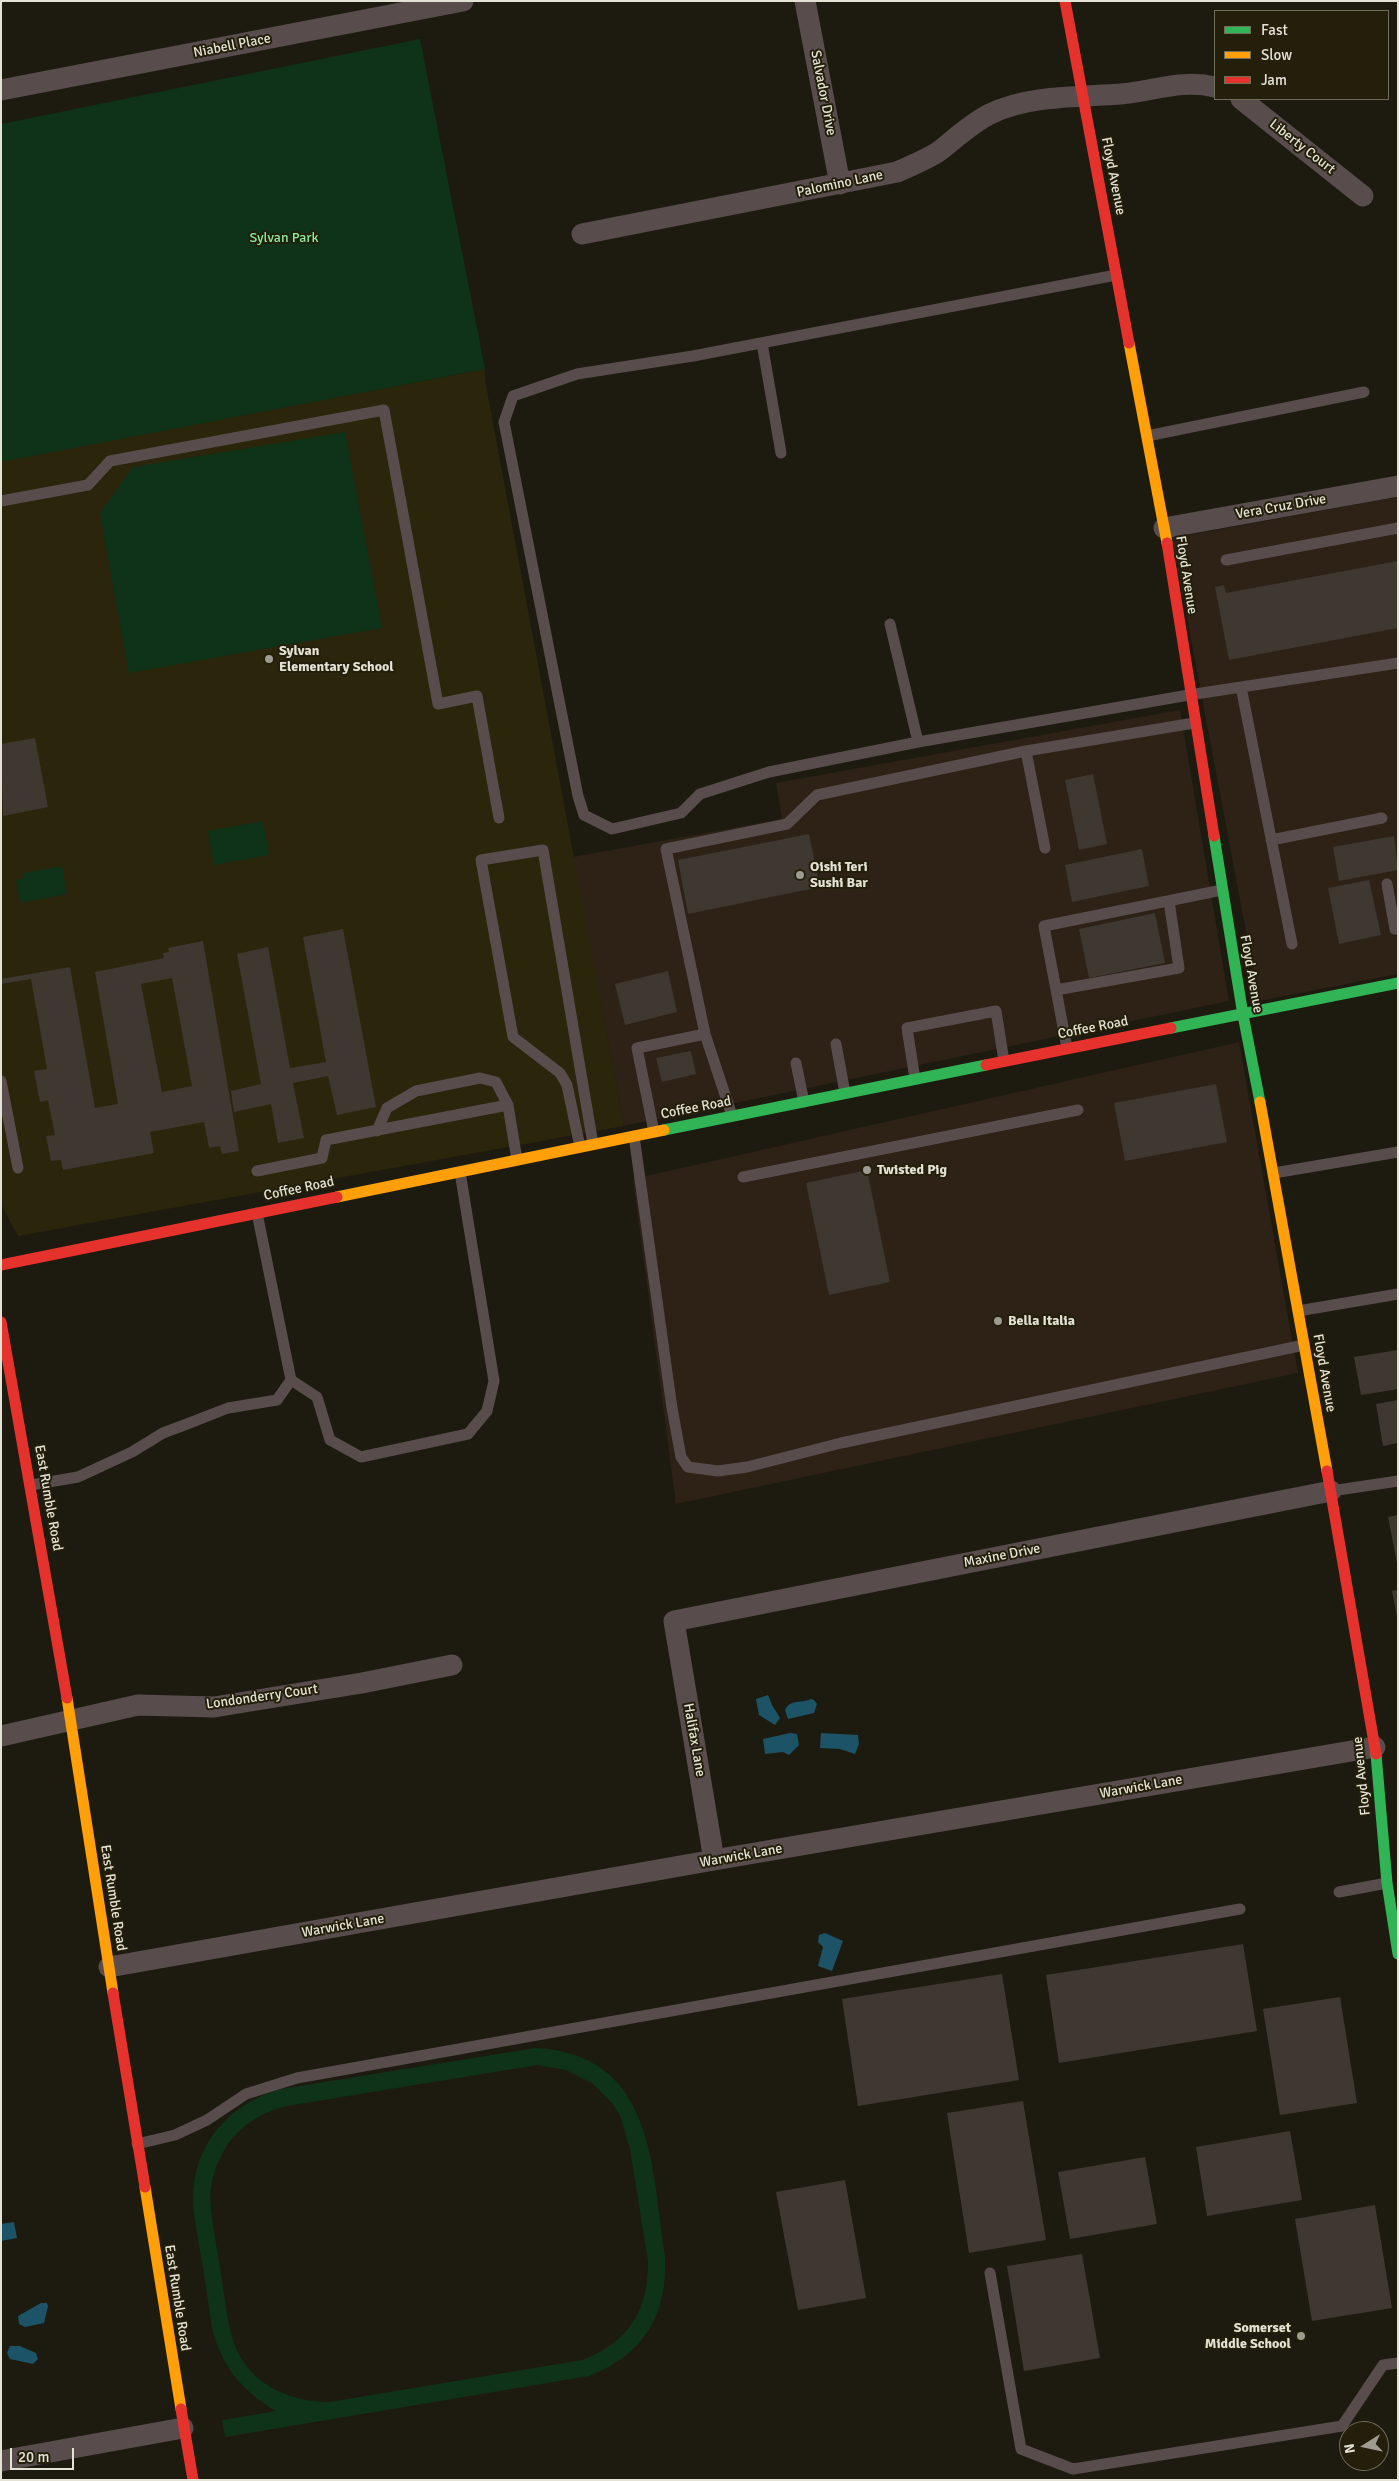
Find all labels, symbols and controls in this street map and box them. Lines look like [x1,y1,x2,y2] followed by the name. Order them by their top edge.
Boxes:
[1214,10,1389,100] legend
[1261,21,1288,39] text: Fast
[192,30,272,62] street label: Niabell Place
[1261,46,1292,64] text: Slow
[807,49,839,137] street label: Salvador Drive
[1261,71,1287,89] text: Jam
[1266,116,1338,178] street label: Liberty Court
[1097,136,1129,216] street label: Floyd Avenue
[795,167,885,201] street label: Palomino Lane
[249,230,319,246] park label: Sylvan Park
[1234,491,1328,523] street label: Vera Cruz Drive
[1172,535,1200,615] street label: Floyd Avenue
[279,643,394,676] place label: Sylvan Elementary School
[263,653,275,665] marker: Sylvan Elementary School
[810,859,868,892] place label: Oishi Teri Sushi Bar
[794,869,806,881] marker: Oishi Teri Sushi Bar
[1236,934,1266,1014] street label: Floyd Avenue
[1056,1013,1130,1043] street label: Coffee Road
[659,1093,733,1123] street label: Coffee Road
[877,1162,947,1178] place label: Twisted Pig
[861,1164,873,1176] marker: Twisted Pig
[262,1173,336,1205] street label: Coffee Road
[1008,1313,1075,1329] place label: Bella Italia
[992,1315,1004,1327] marker: Bella Italia
[1309,1333,1339,1413] street label: Floyd Avenue
[30,1444,66,1552] street label: East Rumble Road
[962,1540,1042,1572] street label: Maxine Drive
[205,1681,319,1713] street label: Londonderry Court
[679,1702,709,1778] street label: Halifax Lane
[1350,1736,1374,1816] street label: Floyd Avenue
[1098,1771,1184,1803] street label: Warwick Lane
[698,1840,784,1872] street label: Warwick Lane
[96,1844,130,1952] street label: East Rumble Road
[300,1910,386,1942] street label: Warwick Lane
[160,2244,194,2352] street label: East Rumble Road
[1205,2320,1291,2352] place label: Somerset Middle School
[1295,2330,1307,2342] marker: Somerset Middle School
[1339,2421,1389,2471] north arrow
[12,2438,76,2470] scale bar
[1341,2442,1359,2455] text: N
[18,2448,49,2466] text: 20 m

